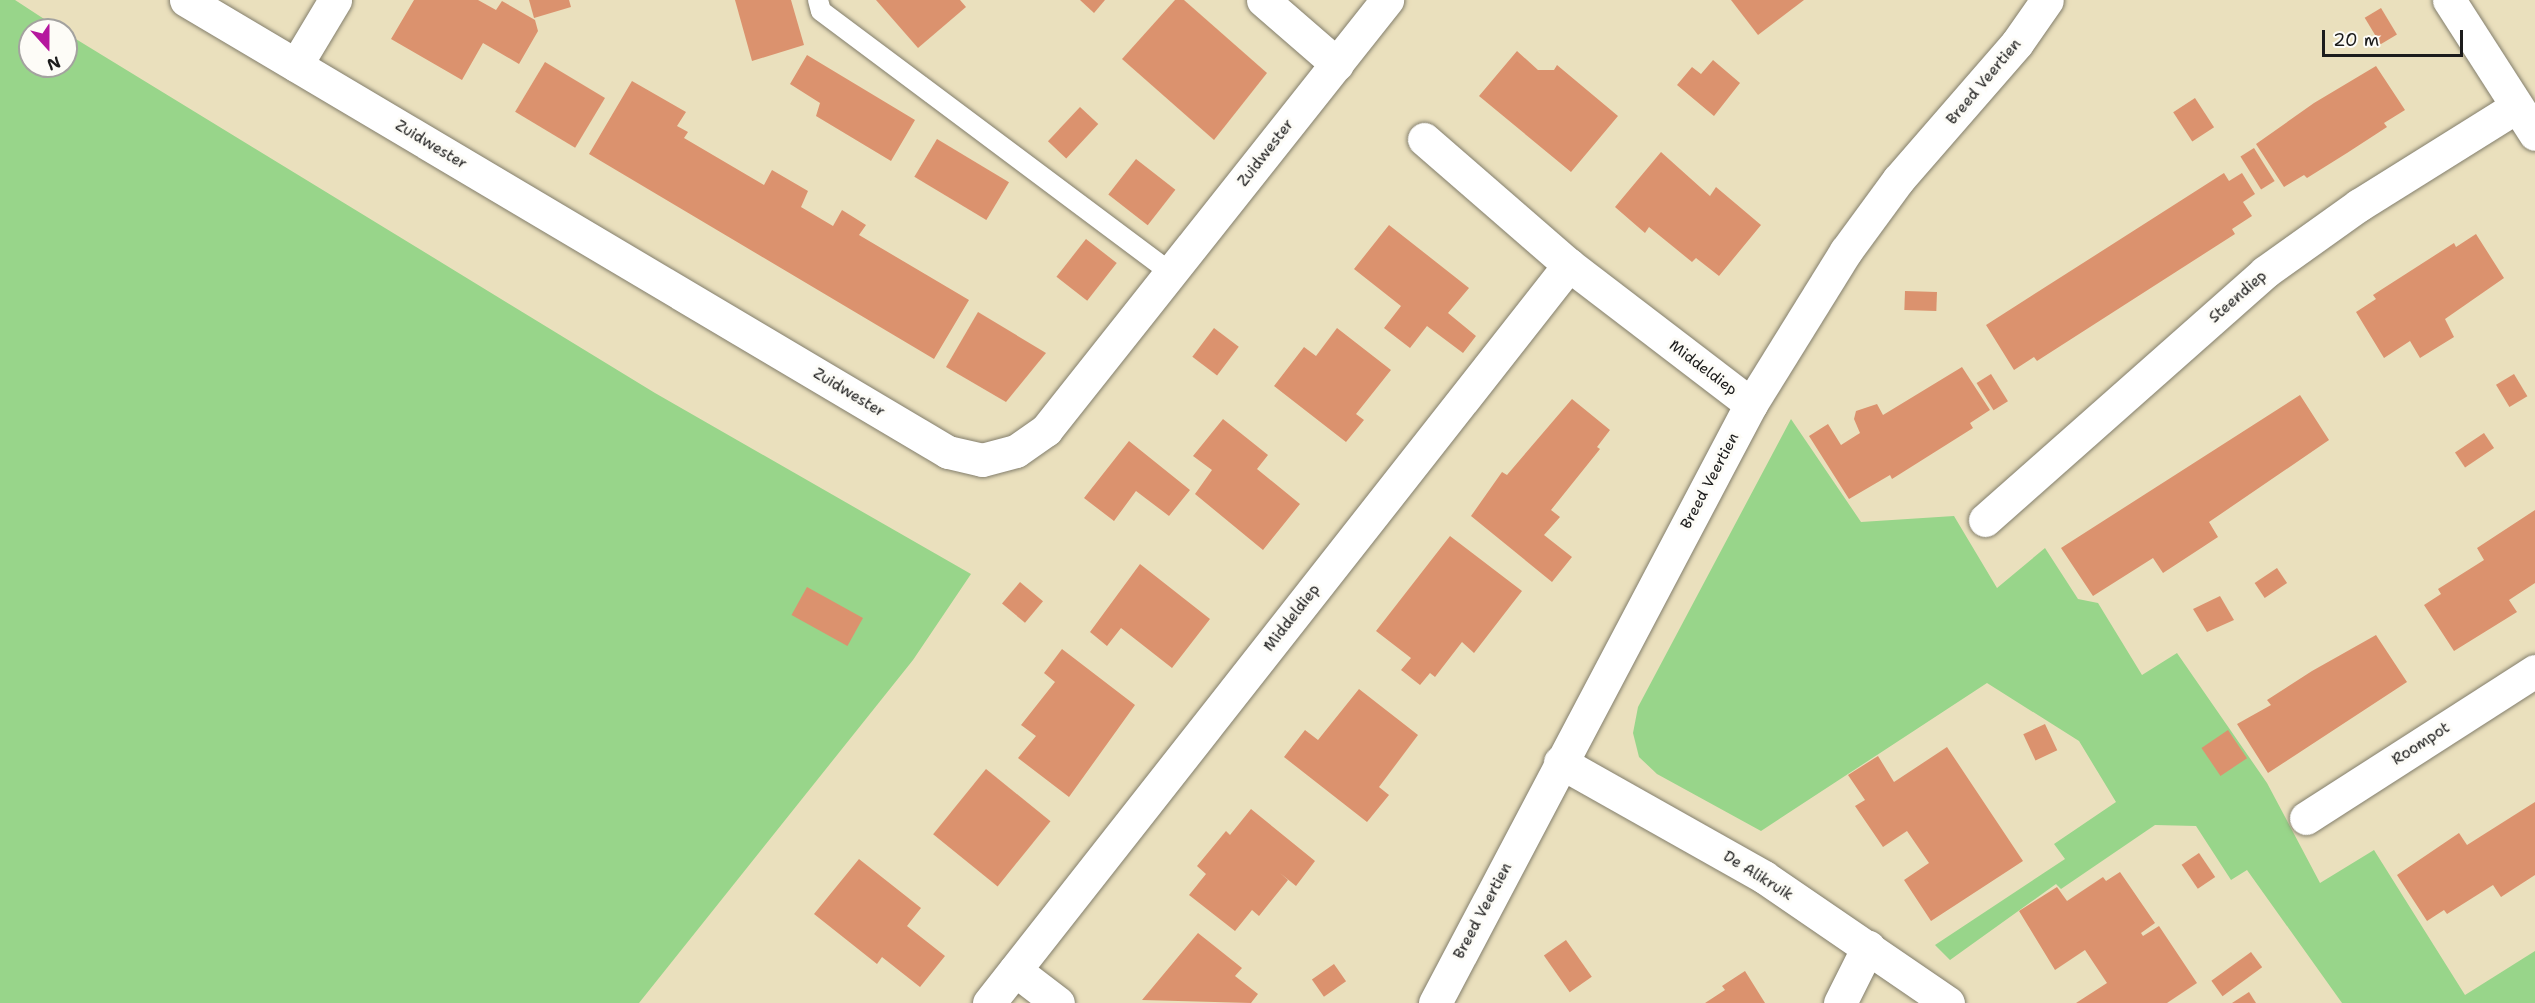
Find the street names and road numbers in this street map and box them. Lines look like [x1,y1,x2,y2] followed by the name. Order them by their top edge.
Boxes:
[1943,36,2025,128] street label: Breed Veertien
[1234,116,1298,190] street label: Zuidwester
[392,117,470,173] street label: Zuidwester
[2205,267,2271,327] street label: Steendiep
[1666,337,1740,399] street label: Middeldiep
[810,365,888,421] street label: Zuidwester
[1677,430,1743,532] street label: Breed Veertien
[1260,581,1324,655] street label: Middeldiep
[2389,719,2453,769] street label: Roompot
[1720,847,1796,905] street label: De Alikruik
[1450,860,1516,962] street label: Breed Veertien

